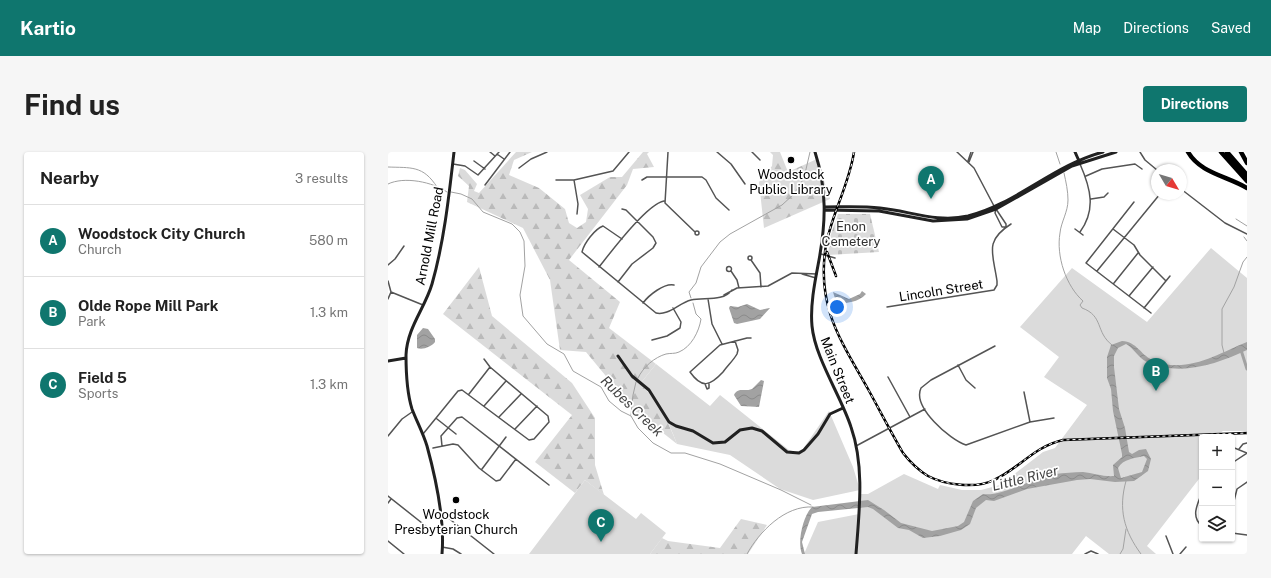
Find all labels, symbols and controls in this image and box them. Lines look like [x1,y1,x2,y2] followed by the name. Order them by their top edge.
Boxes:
[20,17,76,39] text: Kartio
[1073,20,1101,36] text: Map
[1123,20,1189,36] text: Directions
[1211,20,1251,36] text: Saved
[1143,86,1247,122] button: Directions
[24,88,120,121] text: Find us
[786,155,796,165] marker: Woodstock Public Library
[1151,164,1187,200] north arrow
[918,166,944,199] pin: A
[749,167,833,197] place label: Woodstock Public Library
[40,168,99,188] text: Nearby
[295,171,348,186] text: 3 results
[413,186,446,287] street label: Arnold Mill Road
[821,219,881,249] park label: Enon Cemetery
[78,225,245,242] text: Woodstock City Church
[48,233,58,248] text: A
[309,233,348,248] text: 580 m
[78,242,122,257] text: Church
[898,276,984,305] street label: Lincoln Street
[78,297,218,314] text: Olde Rope Mill Park
[827,297,847,317] your location
[49,305,57,320] text: B
[310,305,348,320] text: 1.3 km
[78,314,106,329] text: Park
[817,335,858,406] street label: Main Street
[1143,358,1169,391] pin: B
[78,369,127,386] text: Field 5
[598,372,667,440] water label: Rubes Creek
[48,377,58,392] text: C
[310,377,348,392] text: 1.3 km
[78,386,118,401] text: Sports
[1199,434,1235,542] map controls
[1199,434,1235,470] button: +
[990,462,1061,494] water label: Little River
[1199,470,1235,506] button: −
[451,495,461,505] marker: Woodstock Presbyterian Church
[1199,506,1235,542] button: layers
[394,507,518,537] place label: Woodstock Presbyterian Church
[588,509,614,542] pin: C

